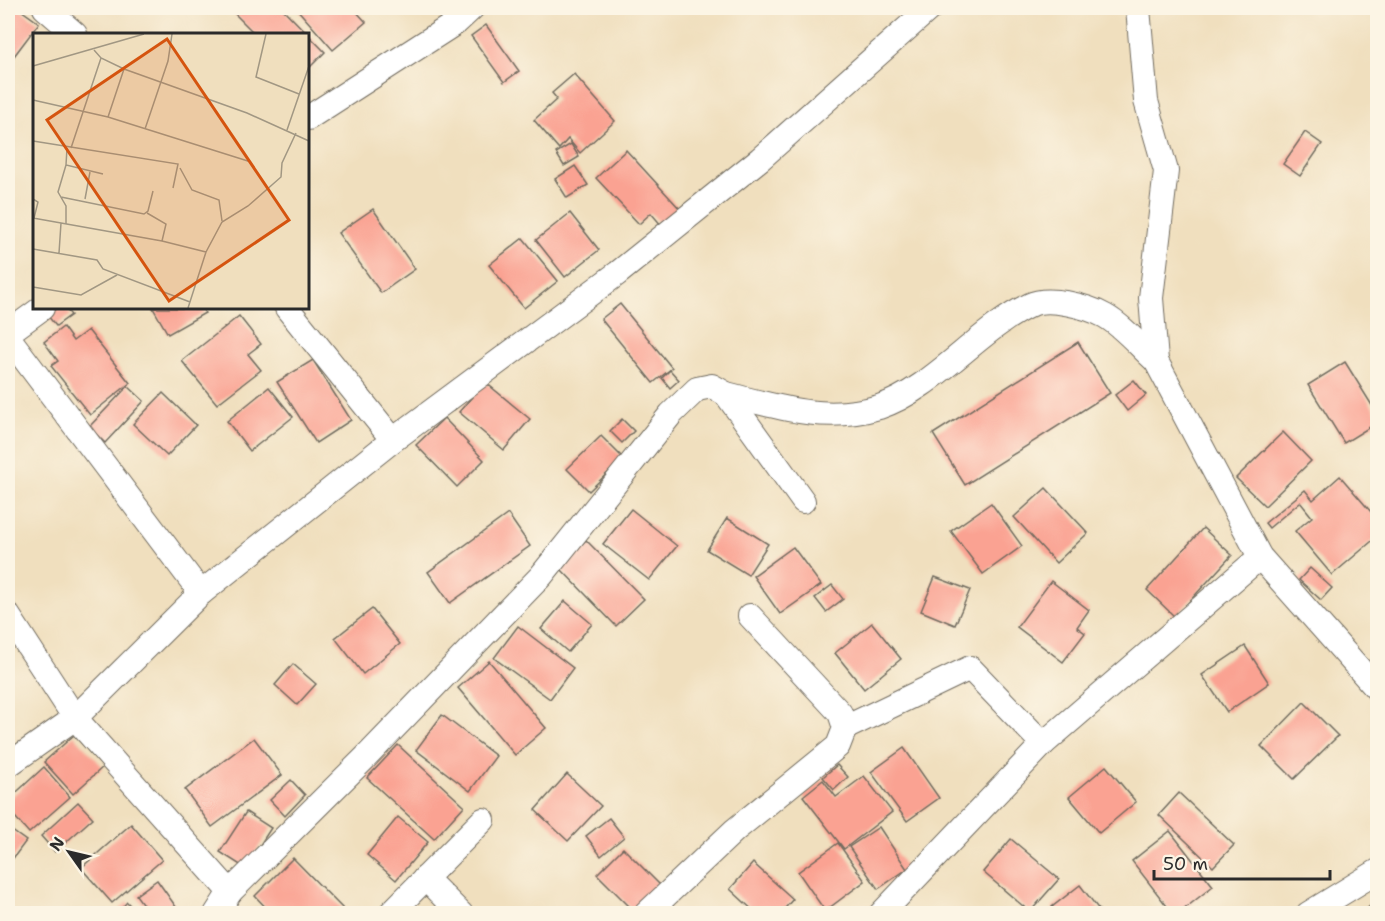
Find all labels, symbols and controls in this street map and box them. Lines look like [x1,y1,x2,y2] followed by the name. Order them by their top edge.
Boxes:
[33,33,309,309] inset map
[39,822,99,882] north arrow
[45,833,69,855] text: N
[1154,843,1330,881] scale bar
[1163,852,1208,876] text: 50 m

